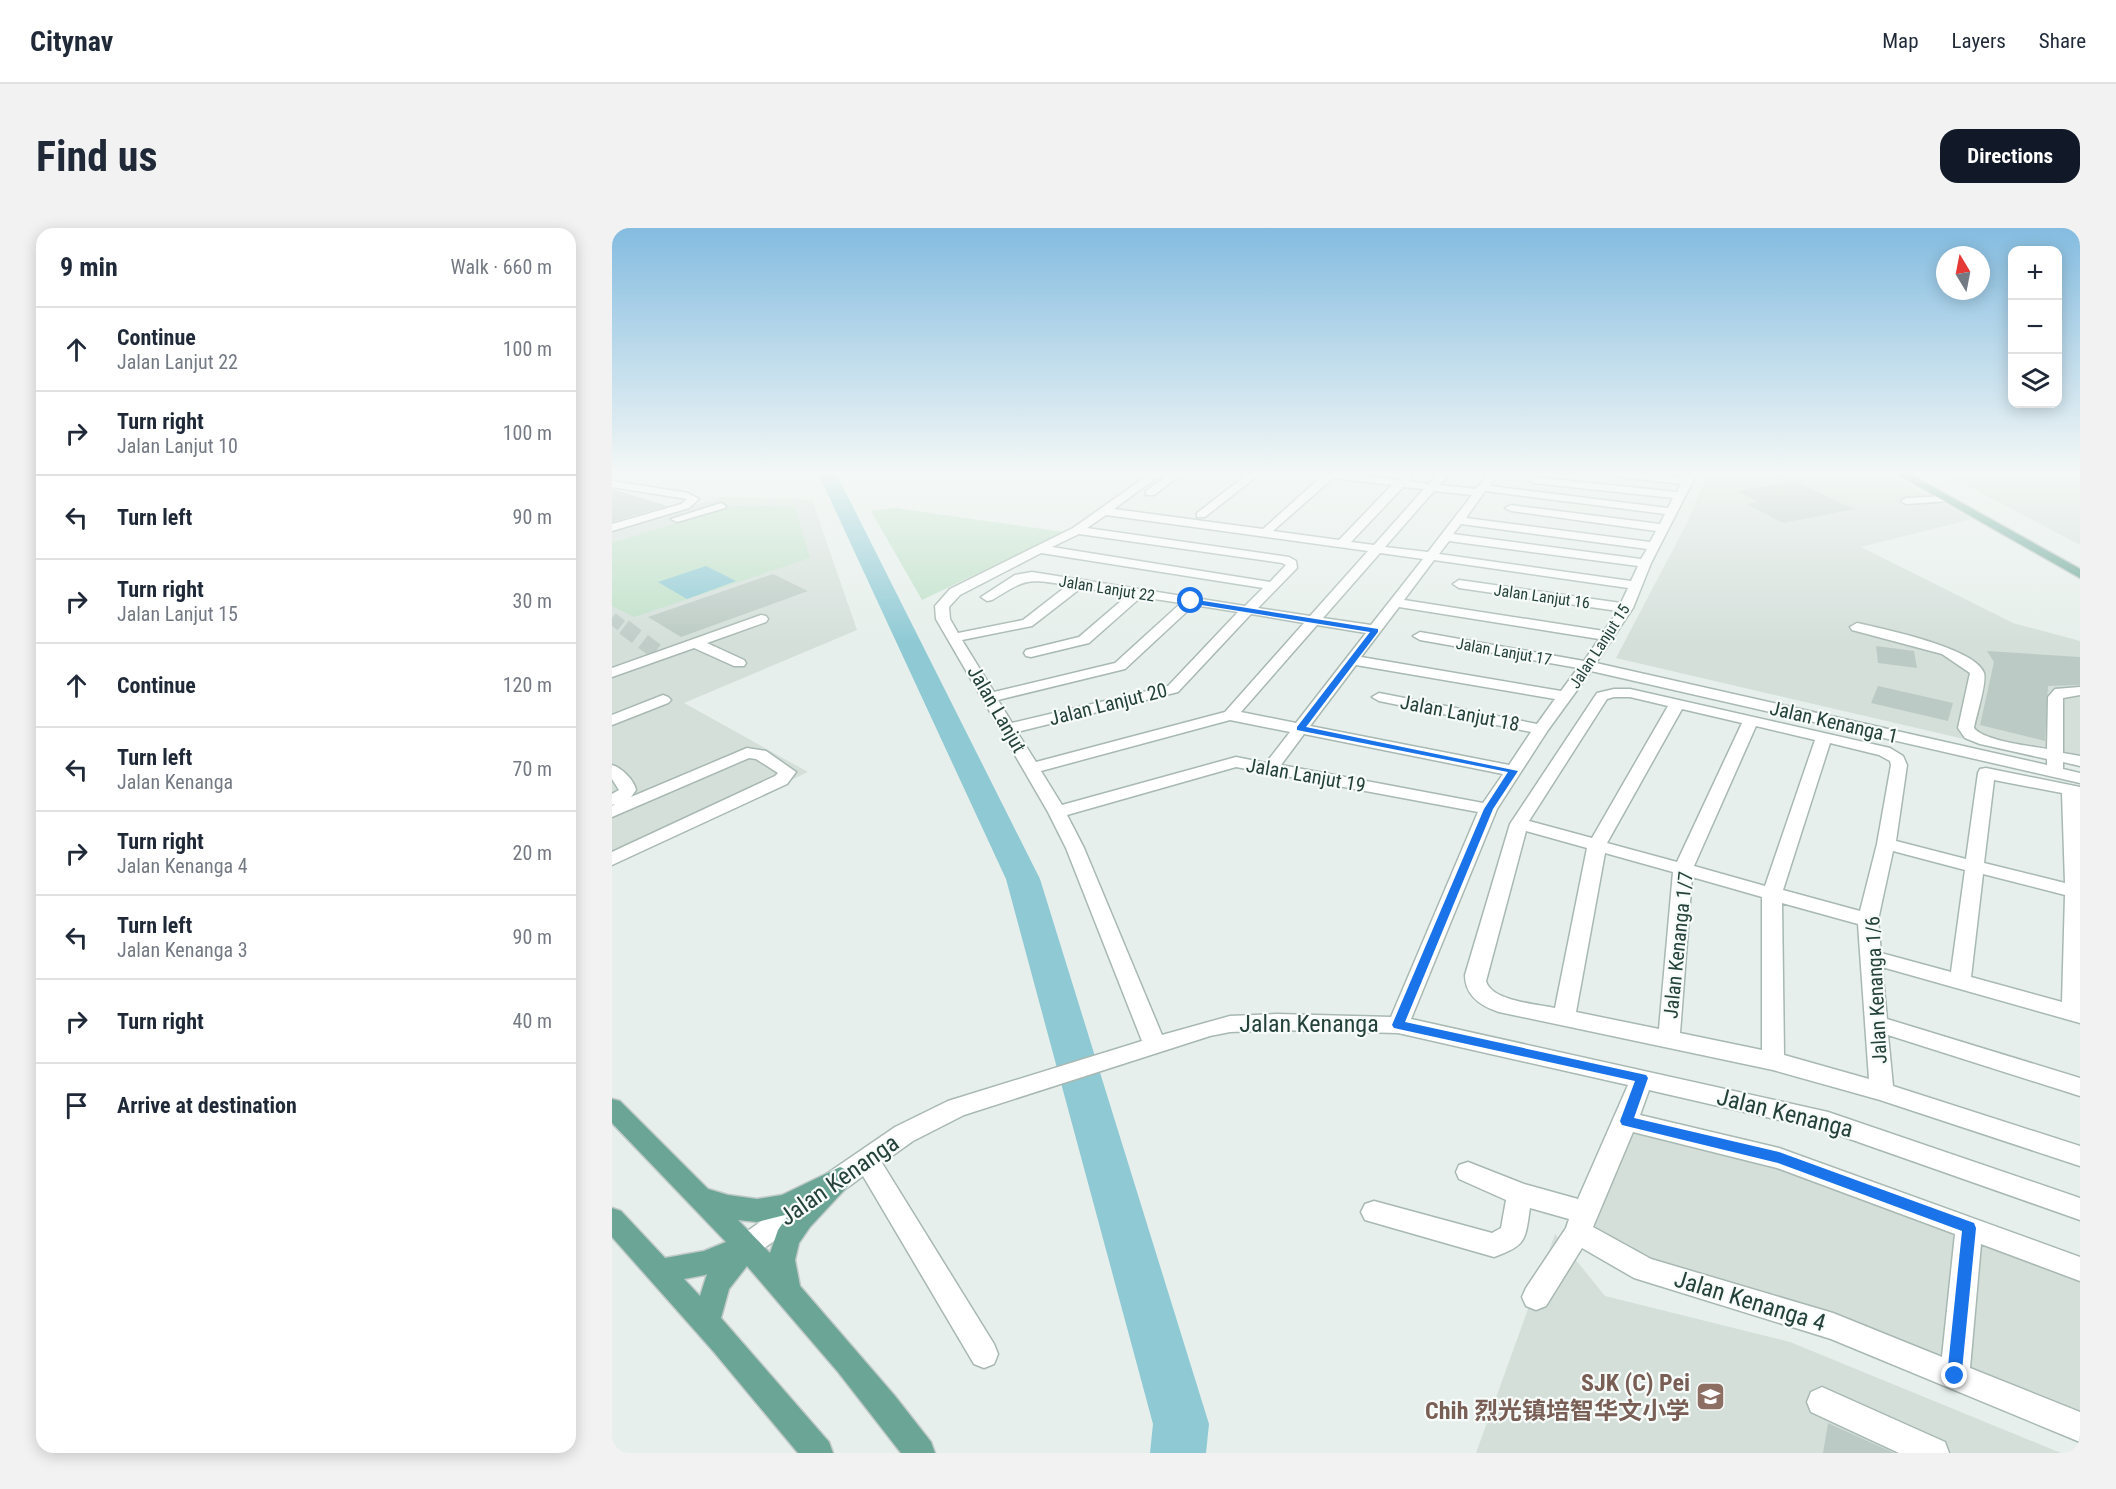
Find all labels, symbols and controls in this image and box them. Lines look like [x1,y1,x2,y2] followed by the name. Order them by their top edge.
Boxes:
[30,25,113,58] text: Citynav
[1882,29,1919,53] text: Map
[1952,29,2006,53] text: Layers
[2039,29,2086,53] text: Share
[1940,129,2080,183] button: Directions
[36,132,157,181] text: Find us
[1936,246,1990,300] north arrow
[2008,246,2062,408] map controls
[2008,246,2062,300] button: +
[60,252,118,282] text: 9 min
[451,255,552,279] text: Walk · 660 m
[2008,300,2062,354] button: −
[117,325,196,350] text: Continue
[60,333,93,366] icon: ahead
[503,337,552,361] text: 100 m
[117,350,238,374] text: Jalan Lanjut 22
[2008,354,2062,408] button: layers
[117,409,204,434] text: Turn right
[60,417,93,450] icon: right
[503,421,552,445] text: 100 m
[117,434,238,458] text: Jalan Lanjut 10
[60,501,93,534] icon: left
[117,505,192,530] text: Turn left
[513,505,552,529] text: 90 m
[1058,572,1156,605] street label: Jalan Lanjut 22
[117,577,204,602] text: Turn right
[1493,580,1591,613] street label: Jalan Lanjut 16
[60,585,93,618] icon: right
[1177,587,1203,613] route start
[513,589,552,613] text: 30 m
[1565,600,1634,692] street label: Jalan Lanjut 15
[117,602,238,626] text: Jalan Lanjut 15
[1455,634,1553,669] street label: Jalan Lanjut 17
[962,661,1032,757] street label: Jalan Lanjut
[60,669,93,702] icon: ahead
[117,673,196,698] text: Continue
[503,673,552,697] text: 120 m
[1046,678,1170,730] street label: Jalan Lanjut 20
[1398,690,1522,736] street label: Jalan Lanjut 18
[1768,696,1900,748] street label: Jalan Kenanga 1
[117,745,192,770] text: Turn left
[60,753,93,786] icon: left
[1244,753,1368,797] street label: Jalan Lanjut 19
[513,757,552,781] text: 70 m
[117,770,233,794] text: Jalan Kenanga
[117,829,204,854] text: Turn right
[60,837,93,870] icon: right
[513,841,552,865] text: 20 m
[117,854,248,878] text: Jalan Kenanga 4
[1658,870,1698,1020] street label: Jalan Kenanga 1/7
[117,913,192,938] text: Turn left
[1860,916,1892,1064] street label: Jalan Kenanga 1/6
[60,921,93,954] icon: left
[513,925,552,949] text: 90 m
[117,938,248,962] text: Jalan Kenanga 3
[60,1005,93,1038] icon: right
[117,1009,204,1034] text: Turn right
[513,1009,552,1033] text: 40 m
[1239,1010,1379,1038] street label: Jalan Kenanga
[1714,1083,1856,1143] street label: Jalan Kenanga
[60,1089,93,1122] icon: arrive
[117,1093,297,1118] text: Arrive at destination
[774,1129,904,1231] street label: Jalan Kenanga
[1671,1265,1829,1337] street label: Jalan Kenanga 4
[1941,1362,1967,1388] route end
[1425,1369,1690,1425] place label: SJK (C) Pei Chih 烈光镇培智华文小学
[1695,1381,1727,1413] school or university icon: SJK (C) Pei Chih 烈光镇培智华文小学

